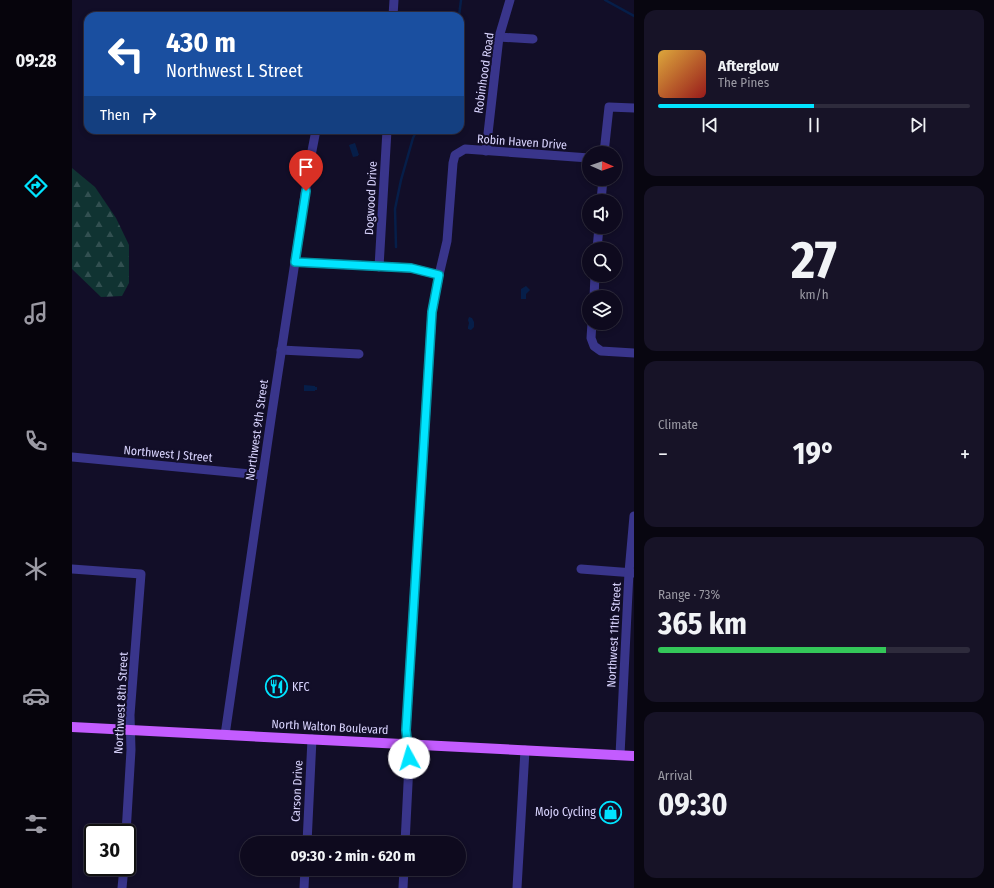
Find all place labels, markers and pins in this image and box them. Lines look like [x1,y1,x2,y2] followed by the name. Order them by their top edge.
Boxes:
[289,150,323,191] pin
[264,674,290,700] restaurant icon: KFC
[292,680,310,694] place label: KFC
[598,799,624,825] shop icon: Mojo Cycling
[535,805,596,819] place label: Mojo Cycling

